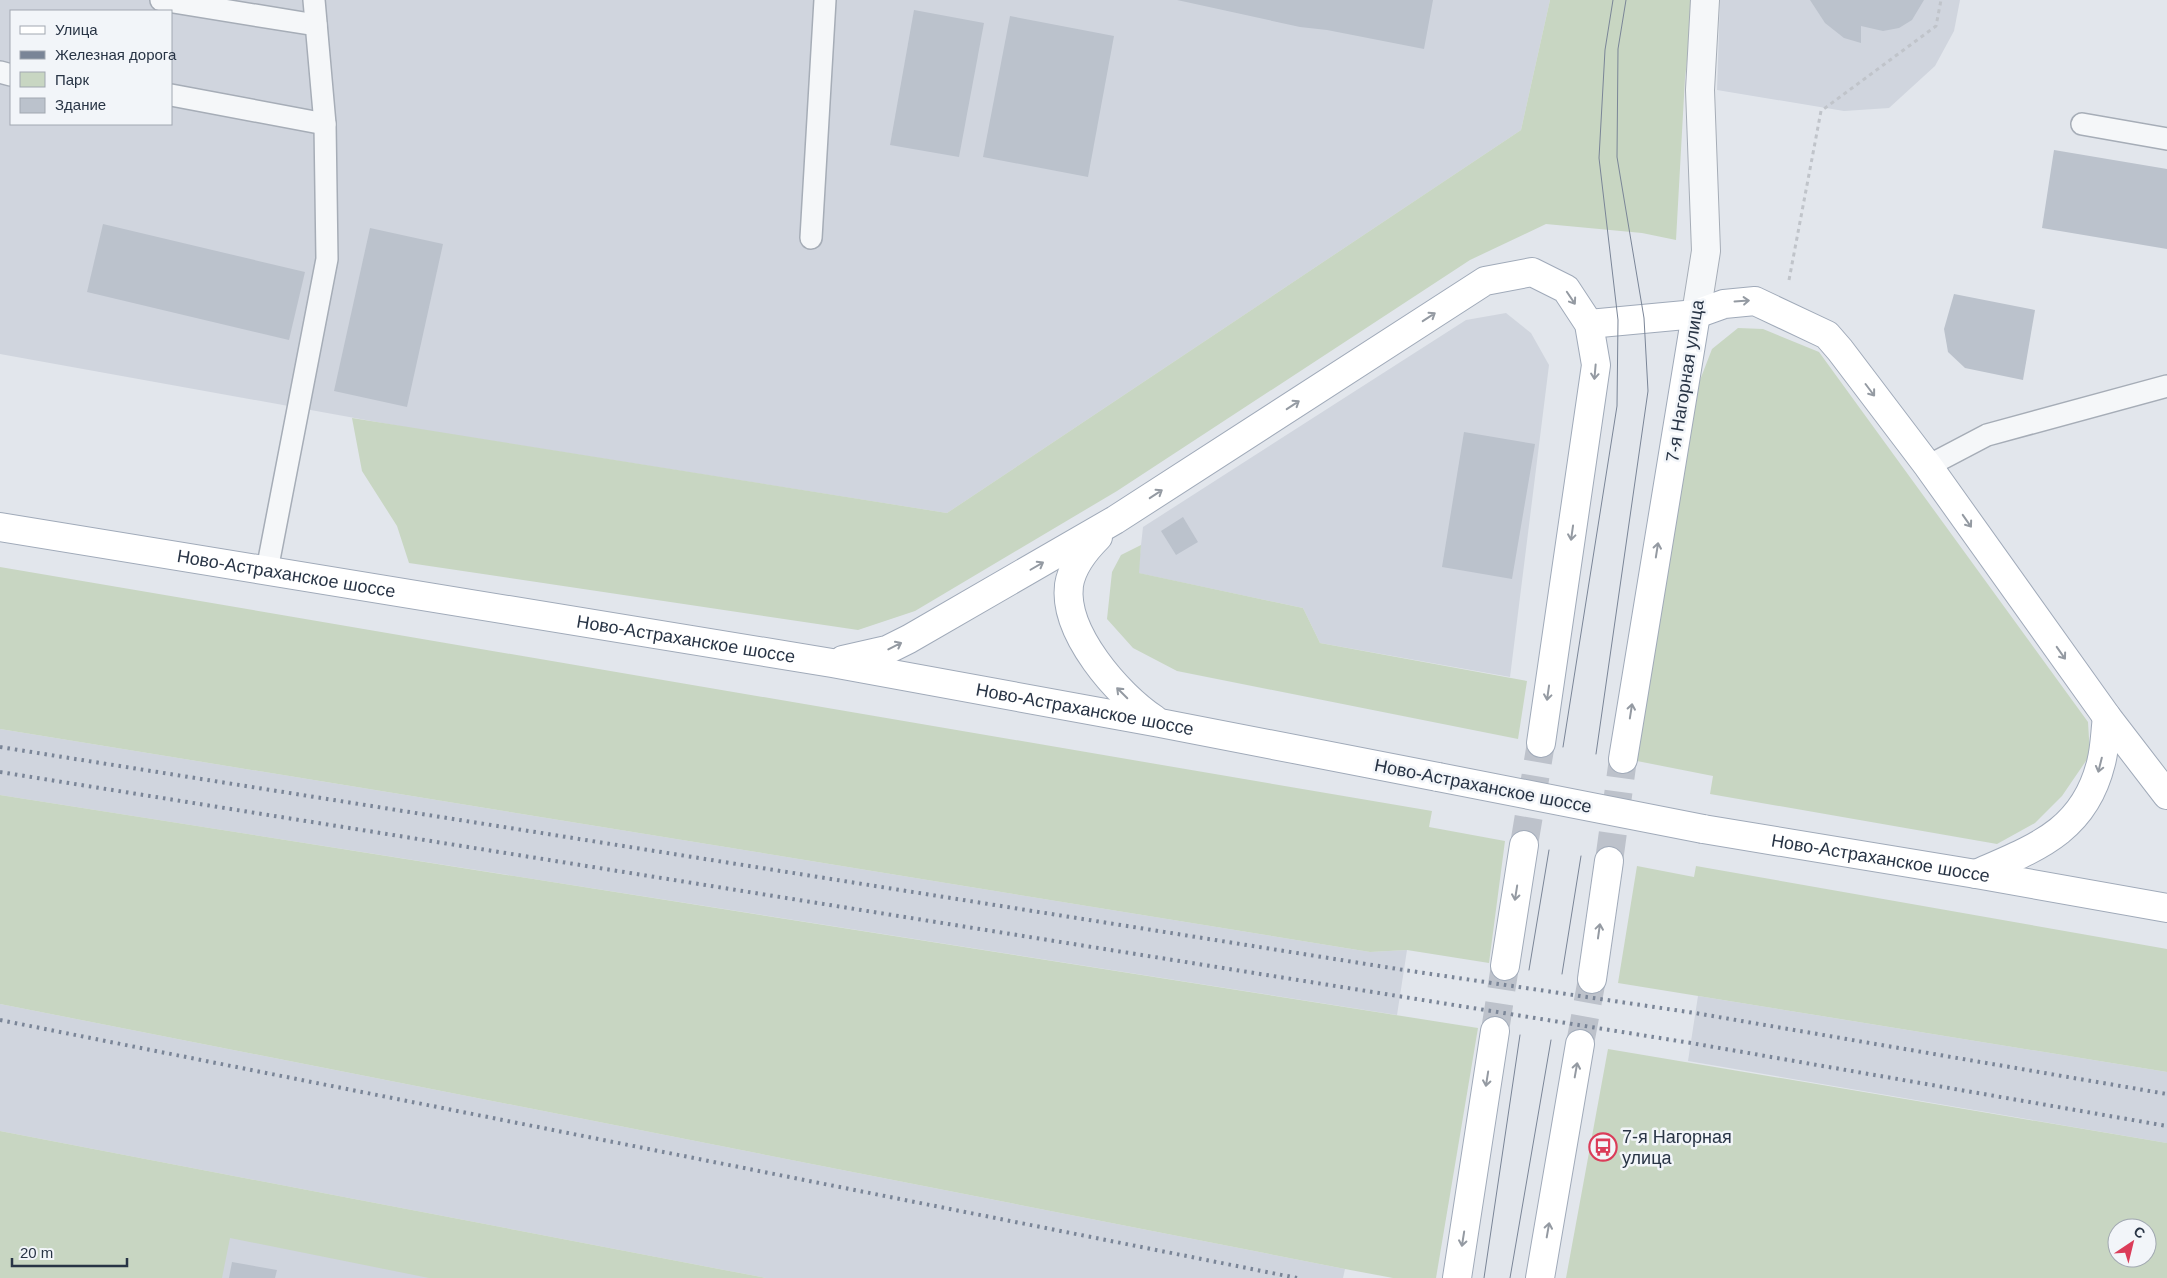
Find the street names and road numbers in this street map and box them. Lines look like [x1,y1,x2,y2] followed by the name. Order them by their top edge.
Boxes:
[1662,297,1708,464] street label: 7-я Нагорная улица
[175,546,397,601] street label: Ново-Астраханское шоссе
[575,611,797,667] street label: Ново-Астраханское шоссе
[974,680,1195,739] street label: Ново-Астраханское шоссе
[1373,755,1593,817] street label: Ново-Астраханское шоссе
[1770,830,1991,886] street label: Ново-Астраханское шоссе

